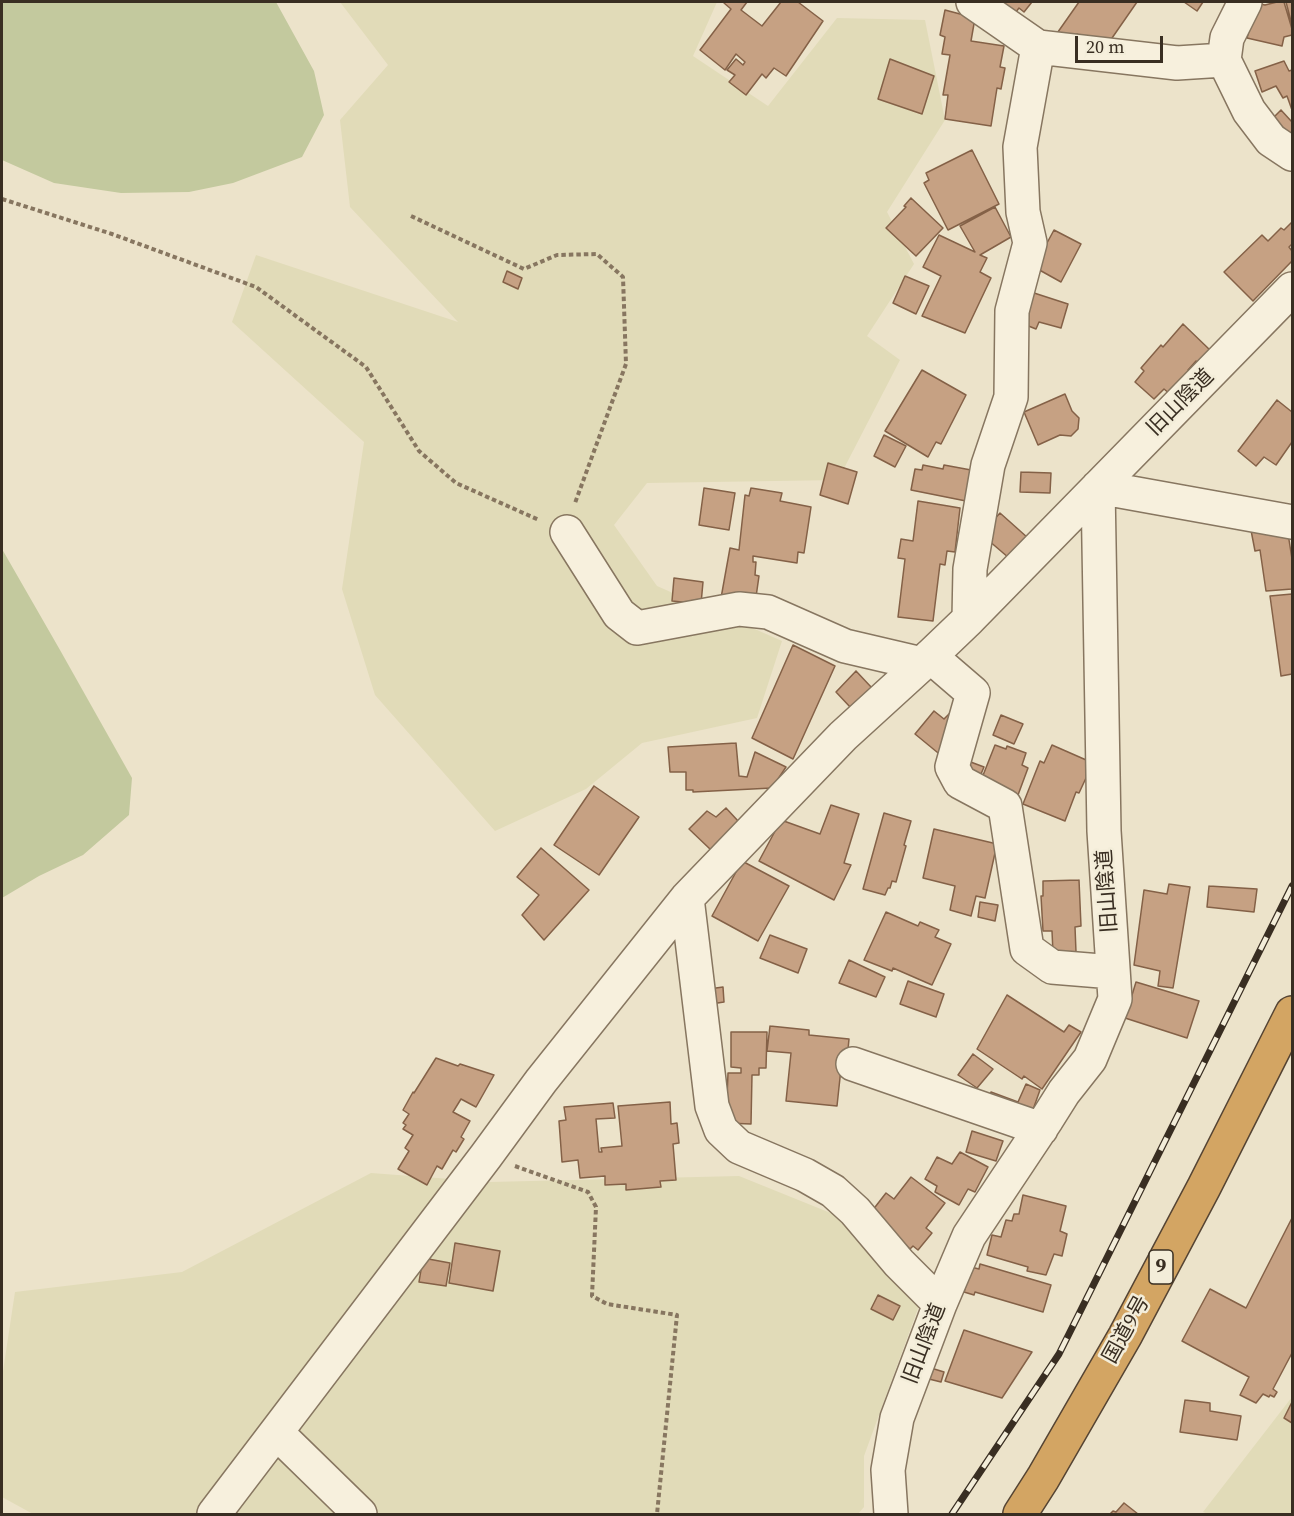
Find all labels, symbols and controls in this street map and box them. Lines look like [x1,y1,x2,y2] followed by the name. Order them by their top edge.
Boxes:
[1078,24,1166,62] scale bar
[1086,34,1124,59] text: 20 m
[1142,364,1220,442] street label: 旧山陰道
[1093,848,1123,934] street label: 旧山陰道
[1149,1250,1173,1284] road number: 9
[1098,1292,1156,1368] street label: 国道9号
[898,1300,952,1388] street label: 旧山陰道

